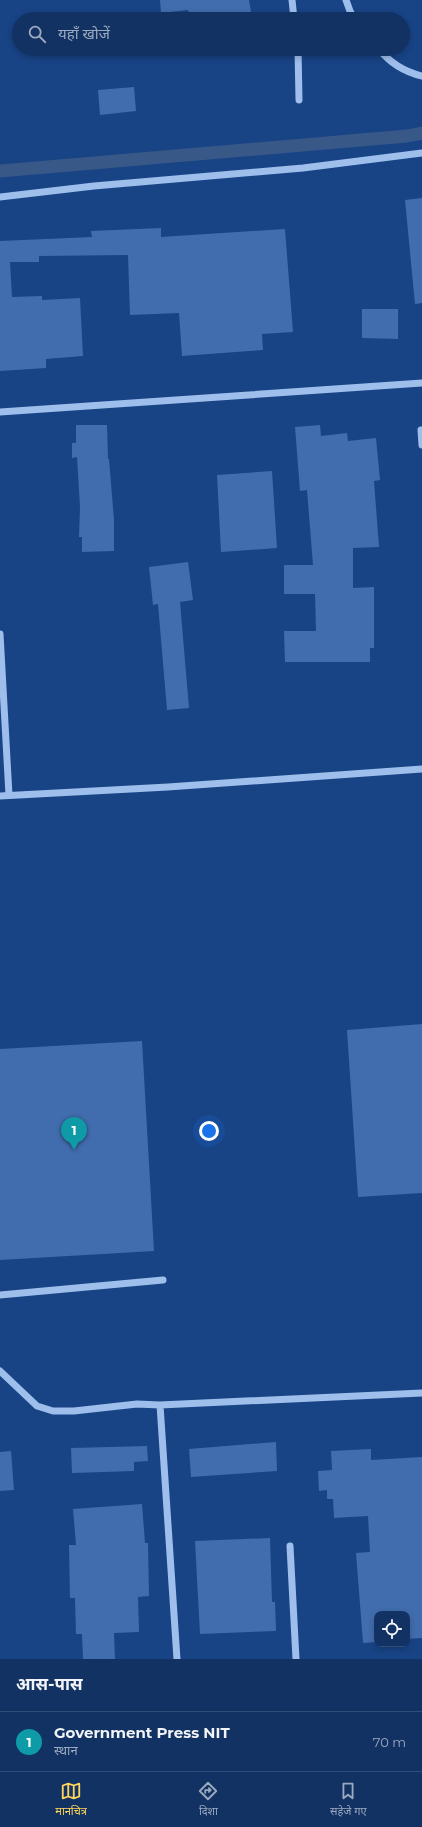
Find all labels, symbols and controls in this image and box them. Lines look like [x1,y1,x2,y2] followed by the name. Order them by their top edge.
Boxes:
[12,12,410,56] search box
[26,23,48,45] icon: search
[58,24,110,43] text: यहाँ खोजें
[61,1117,87,1150] pin: 1
[199,1121,219,1141] your location
[374,1611,410,1647] map controls
[374,1611,410,1647] button: locate
[16,1674,83,1694] text: आस-पास
[54,1723,230,1742] text: Government Press NIT
[26,1734,32,1750] text: 1
[373,1734,406,1750] text: 70 m
[54,1742,78,1758] text: स्थान
[55,1780,87,1819] tab: मानचित्र
[197,1780,219,1819] tab: दिशा
[330,1780,367,1819] tab: सहेजे गए

